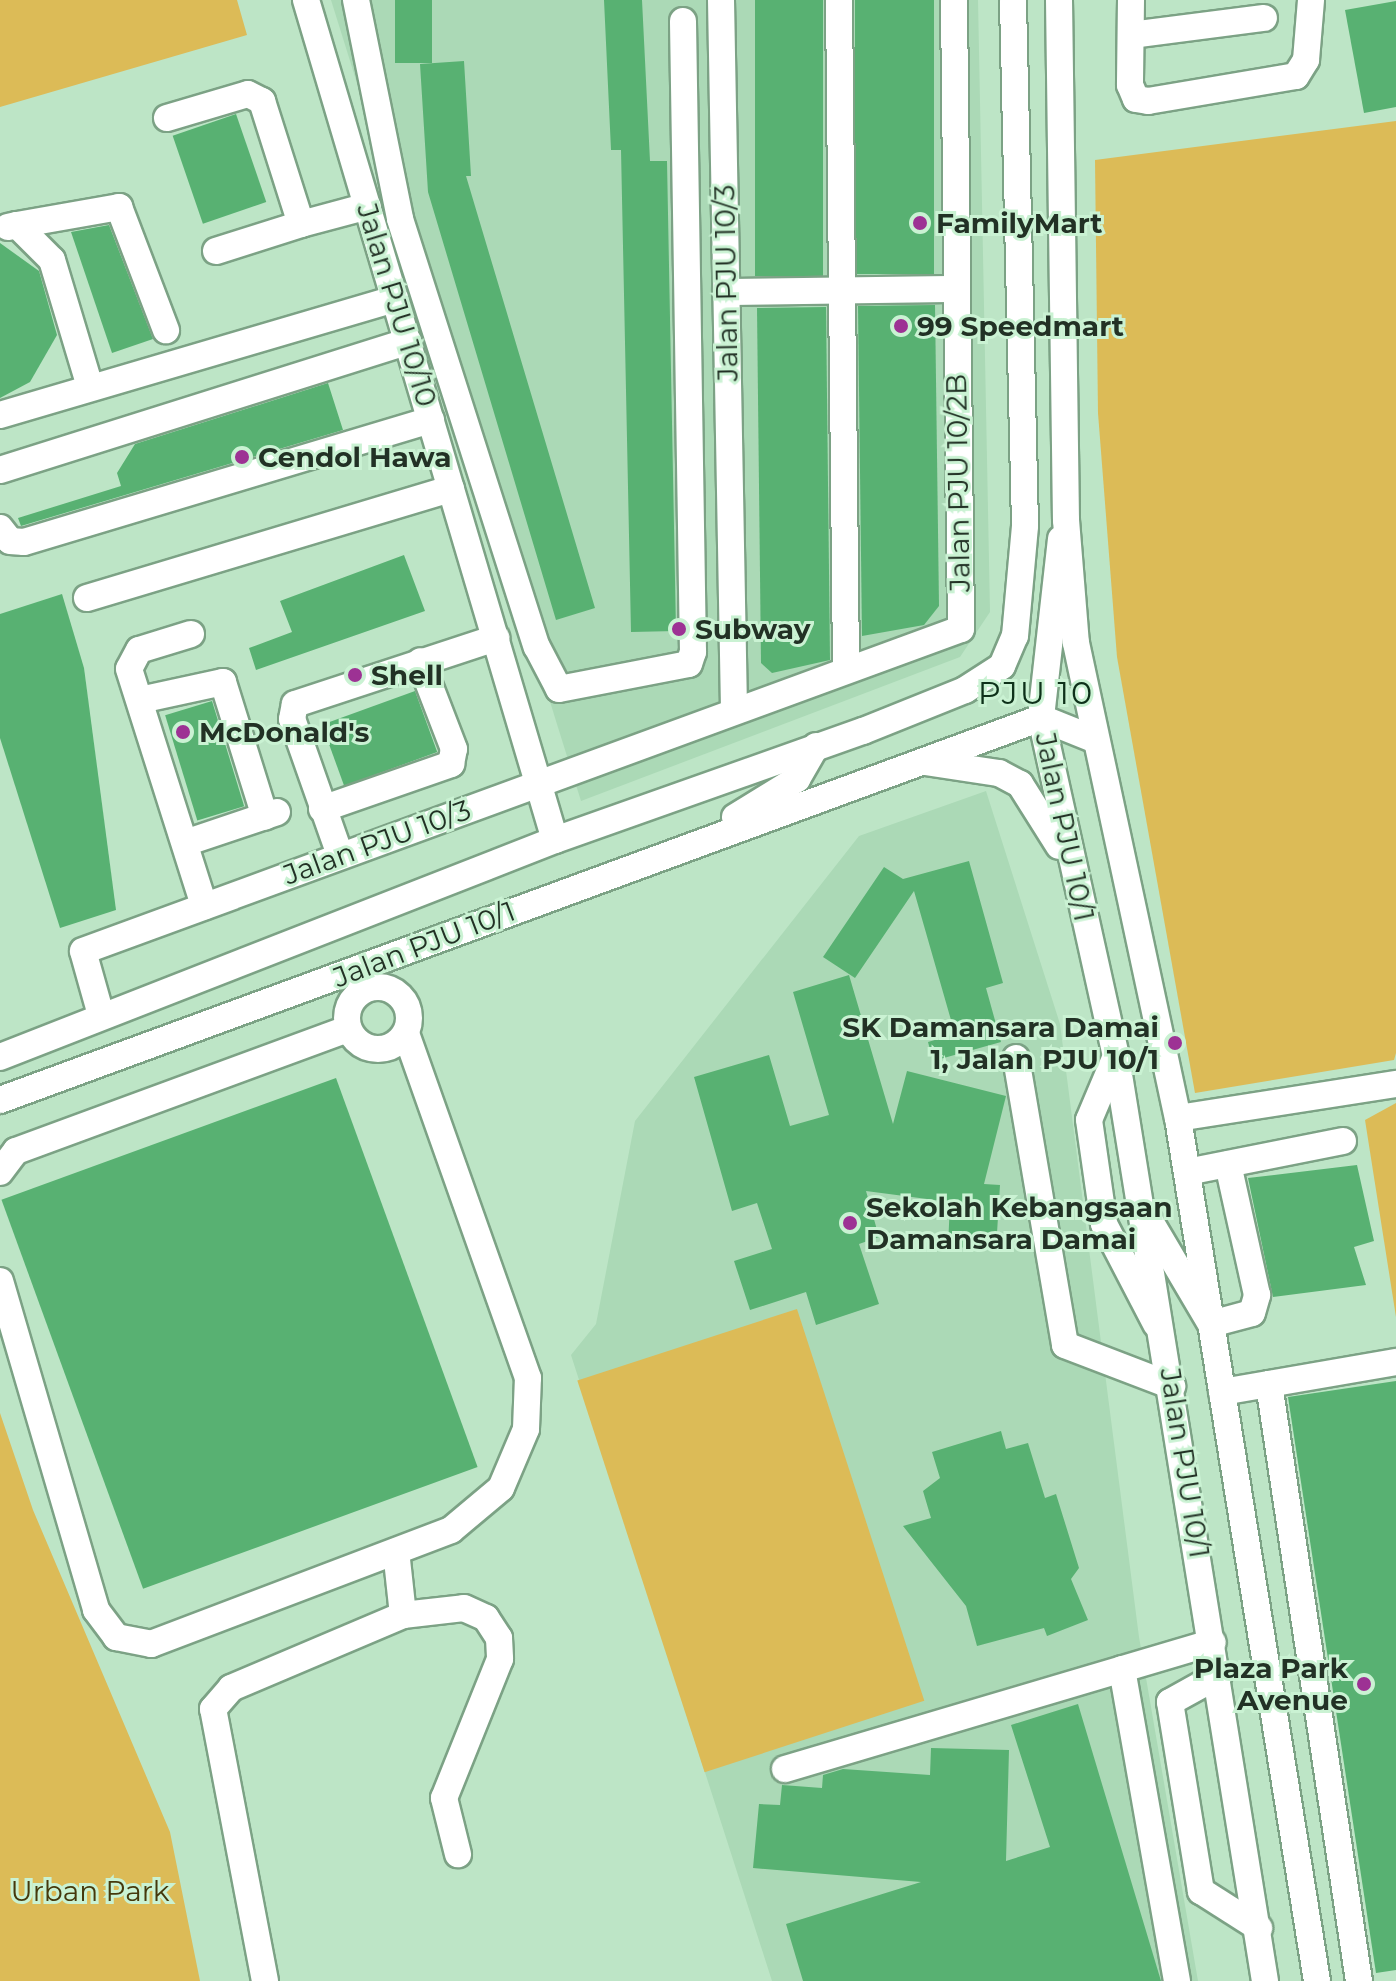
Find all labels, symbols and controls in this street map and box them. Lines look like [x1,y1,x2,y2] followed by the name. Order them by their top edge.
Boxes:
[707,184,745,382] street label: Jalan PJU 10/3
[350,199,444,411] street label: Jalan PJU 10/10
[936,206,1102,240] place label: FamilyMart
[911,214,929,232] marker: FamilyMart
[917,309,1124,343] place label: 99 Speedmart
[892,317,910,335] marker: 99 Speedmart
[939,374,977,592] street label: Jalan PJU 10/2B
[258,440,451,474] place label: Cendol Hawa
[233,448,251,466] marker: Cendol Hawa
[695,612,810,646] place label: Subway
[670,620,688,638] marker: Subway
[371,658,443,692] place label: Shell
[346,666,364,684] marker: Shell
[978,674,1094,712] district label: PJU 10
[199,715,369,749] place label: McDonald's
[174,723,192,741] marker: McDonald's
[1029,730,1101,924] street label: Jalan PJU 10/1
[279,793,475,891] street label: Jalan PJU 10/3
[328,894,520,994] street label: Jalan PJU 10/1
[842,1010,1159,1076] place label: SK Damansara Damai 1, Jalan PJU 10/1
[1166,1034,1184,1052] marker: SK Damansara Damai 1, Jalan PJU 10/1
[866,1190,1172,1256] place label: Sekolah Kebangsaan Damansara Damai
[841,1214,859,1232] marker: Sekolah Kebangsaan Damansara Damai
[1153,1366,1217,1560] street label: Jalan PJU 10/1
[1194,1651,1348,1717] place label: Plaza Park Avenue
[1355,1675,1373,1693] marker: Plaza Park Avenue
[11,1874,169,1908] park label: Urban Park

